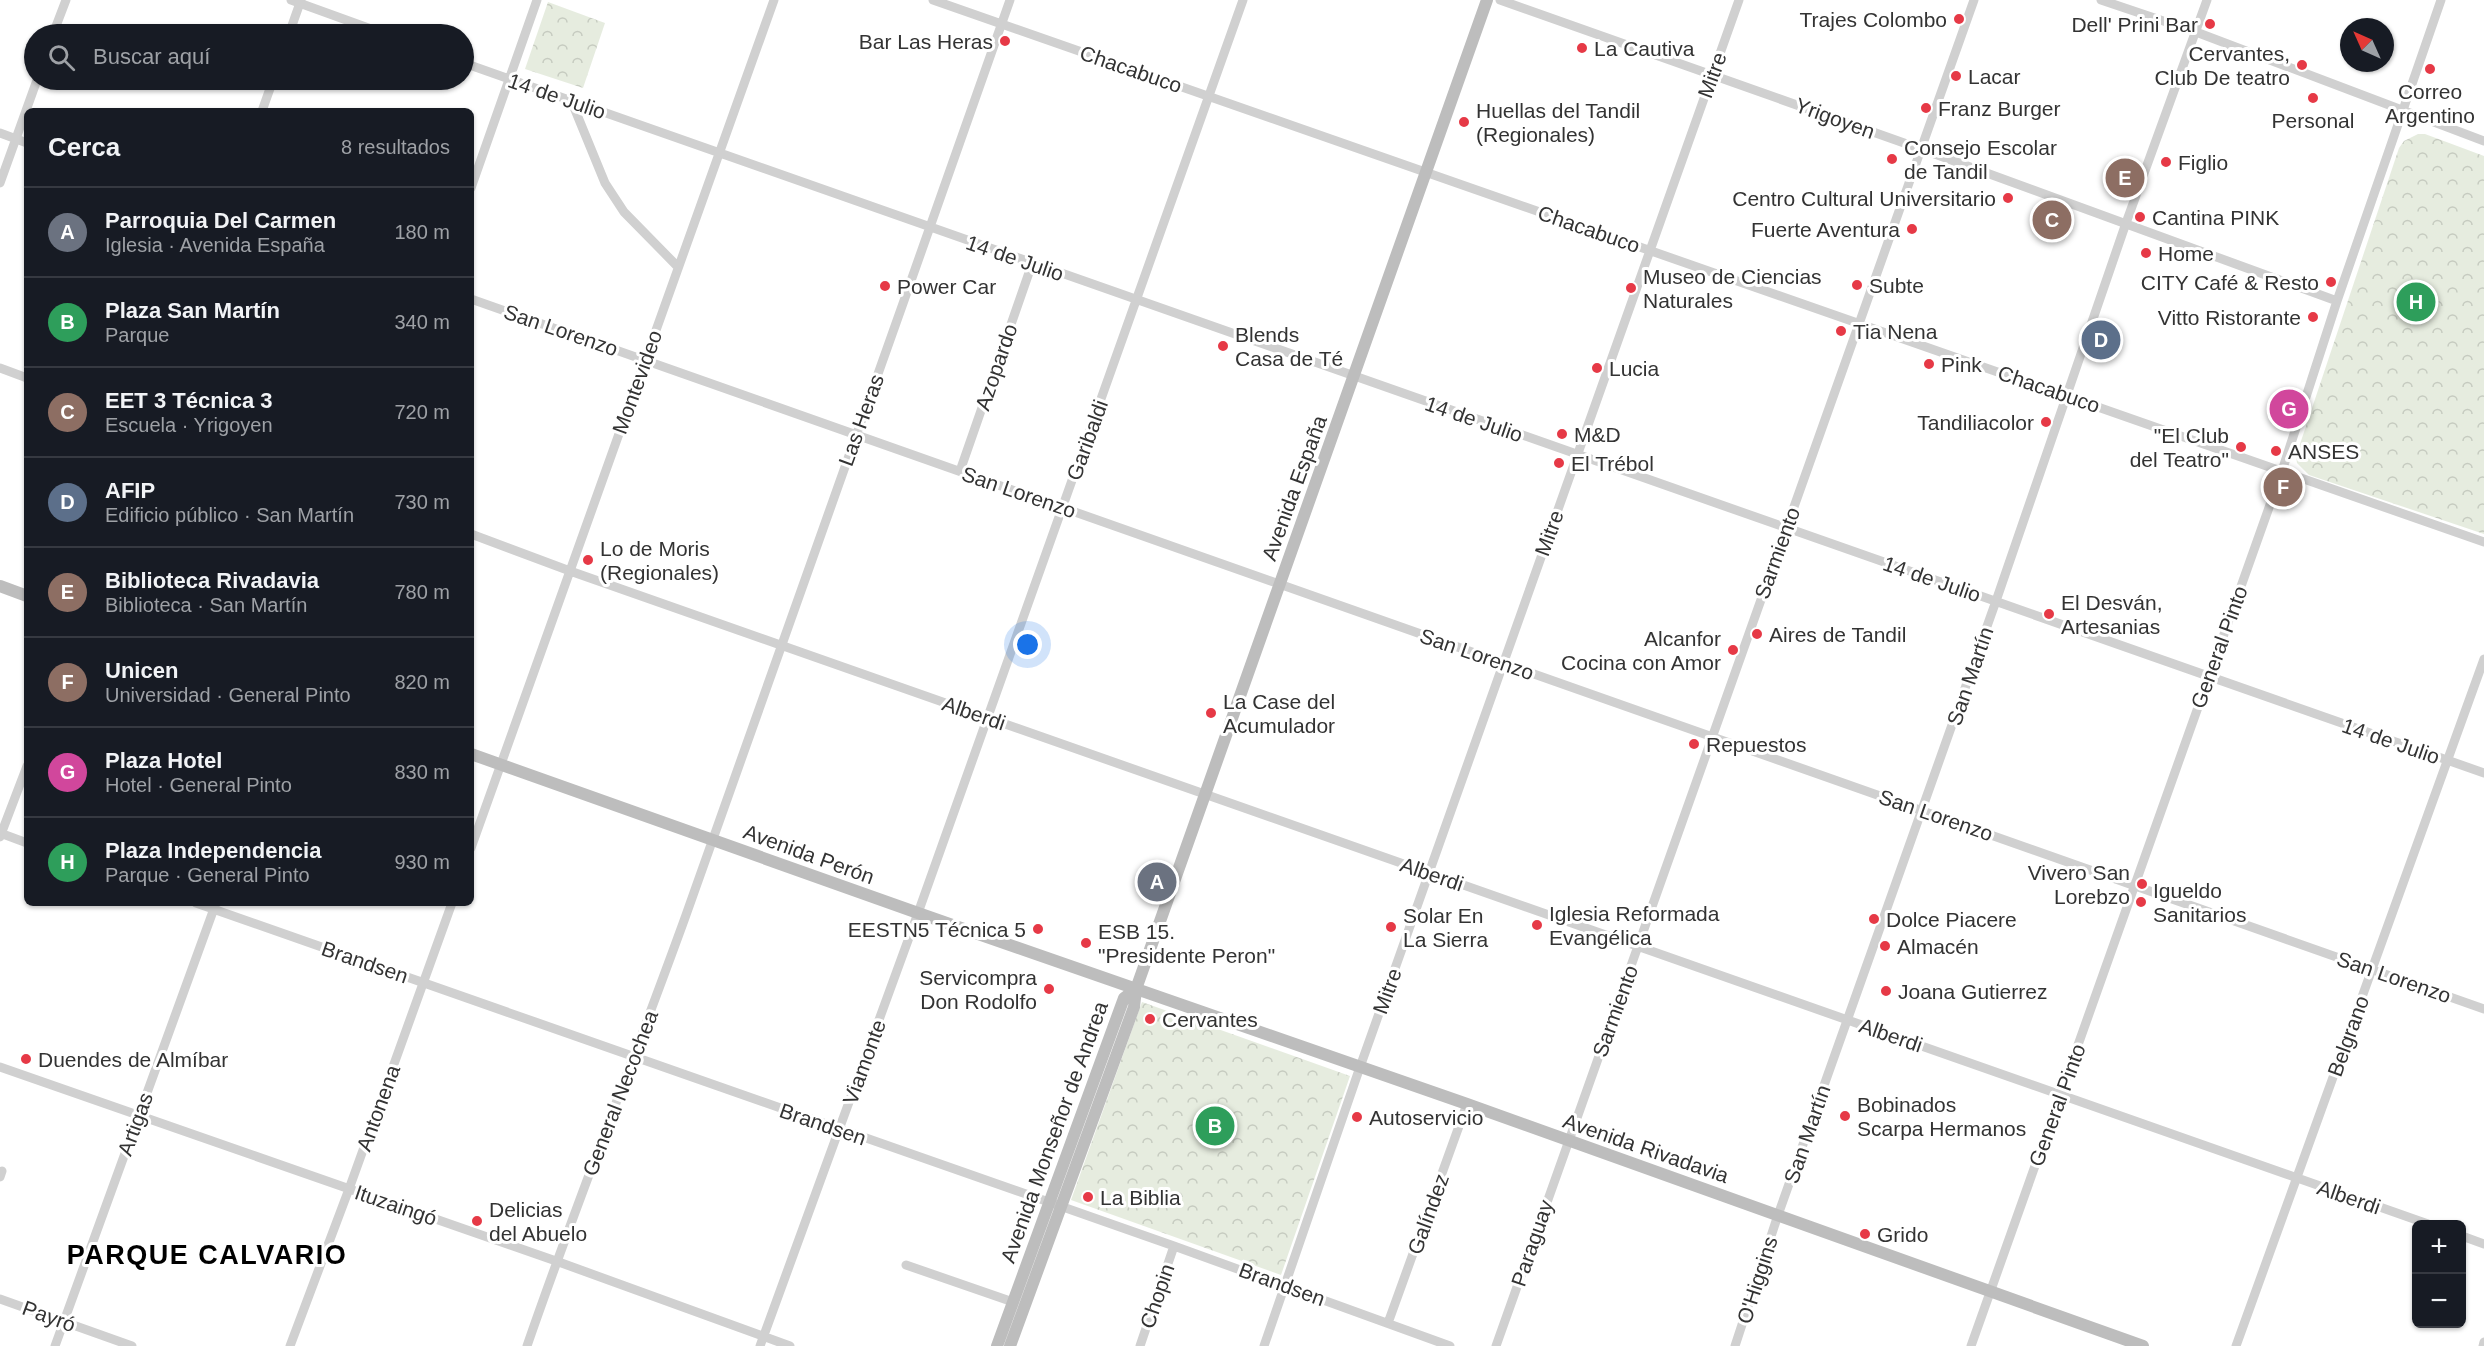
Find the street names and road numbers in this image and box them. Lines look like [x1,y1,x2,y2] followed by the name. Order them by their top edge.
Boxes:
[1077,41,1185,97] street label: Chacabuco
[1693,49,1731,101] street label: Mitre
[505,69,609,123] street label: 14 de Julio
[1792,93,1878,143] street label: Yrigoyen
[1535,201,1643,257] street label: Chacabuco
[963,231,1067,285] street label: 14 de Julio
[501,300,621,360] street label: San Lorenzo
[970,321,1022,413] street label: Azopardo
[608,327,666,437] street label: Montevideo
[1995,361,2103,417] street label: Chacabuco
[834,371,888,469] street label: Las Heras
[1422,392,1526,446] street label: 14 de Julio
[1062,397,1112,483] street label: Garibaldi
[1257,412,1331,564] street label: Avenida España
[959,462,1079,522] street label: San Lorenzo
[1750,504,1804,602] street label: Sarmiento
[1530,507,1568,559] street label: Mitre
[1880,552,1984,606] street label: 14 de Julio
[2186,583,2252,711] street label: General Pinto
[1417,624,1537,684] street label: San Lorenzo
[1942,624,1998,728] street label: San Martín
[939,691,1009,735] street label: Alberdi
[2339,714,2443,768] street label: 14 de Julio
[1876,785,1996,845] street label: San Lorenzo
[741,820,877,888] street label: Avenida Perón
[1397,852,1467,896] street label: Alberdi
[319,936,411,988] street label: Brandsen
[2334,947,2454,1007] street label: San Lorenzo
[1588,962,1642,1060] street label: Sarmiento
[1368,965,1406,1017] street label: Mitre
[2323,993,2373,1079] street label: Belgrano
[996,998,1112,1266] street label: Avenida Monseñor de Andrea
[578,1007,662,1179] street label: General Necochea
[1856,1013,1926,1057] street label: Alberdi
[838,1017,890,1107] street label: Viamonte
[2024,1041,2090,1169] street label: General Pinto
[352,1062,404,1154] street label: Antonena
[1779,1082,1835,1186] street label: San Martín
[113,1089,157,1159] street label: Artigas
[777,1098,869,1150] street label: Brandsen
[1560,1109,1732,1187] street label: Avenida Rivadavia
[1403,1171,1453,1257] street label: Galíndez
[2314,1175,2384,1219] street label: Alberdi
[352,1180,440,1230] street label: Ituzaingó
[1506,1196,1558,1289] street label: Paraguay
[1732,1233,1782,1327] street label: O'Higgins
[1236,1258,1328,1310] street label: Brandsen
[1135,1261,1179,1331] street label: Chopin
[19,1296,79,1336] street label: Payró

